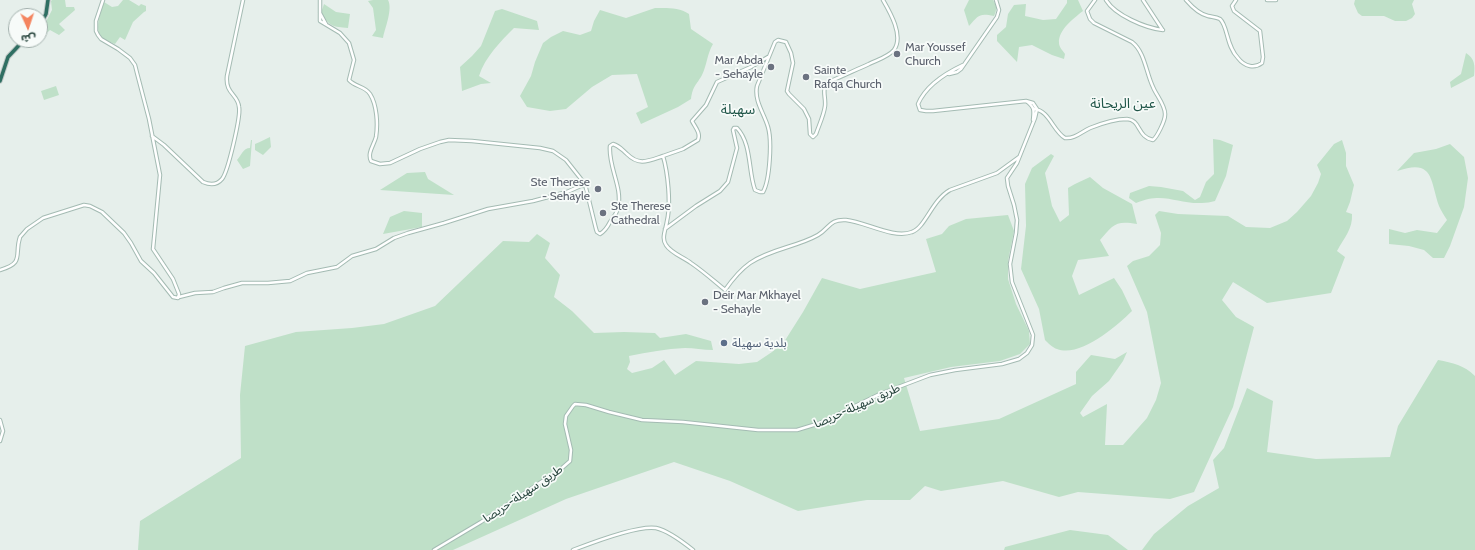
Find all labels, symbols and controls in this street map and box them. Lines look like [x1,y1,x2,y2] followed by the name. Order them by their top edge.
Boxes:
[8,8,48,48] north arrow
[21,32,36,46] text: ش
[905,40,966,68] place label: Mar Youssef Church
[892,49,902,59] marker: Mar Youssef Church
[715,53,763,81] place label: Mar Abda - Sehayle
[766,62,776,72] marker: Mar Abda - Sehayle
[814,63,882,91] place label: Sainte Rafqa Church
[801,72,811,82] marker: Sainte Rafqa Church
[1090,96,1156,112] district label: عين الريحانة
[721,102,755,118] district label: سهيلة
[530,175,590,203] place label: Ste Therese - Sehayle
[593,184,603,194] marker: Ste Therese - Sehayle
[611,199,671,227] place label: Ste Therese Cathedral
[598,208,608,218] marker: Ste Therese Cathedral
[713,288,801,316] place label: Deir Mar Mkhayel - Sehayle
[700,297,710,307] marker: Deir Mar Mkhayel - Sehayle
[732,336,787,350] place label: بلدية سهيلة
[719,338,729,348] marker: بلدية سهيلة
[812,381,902,431] street label: طريق سهيلة-حريصا
[480,462,566,526] street label: طريق سهيلة-حريصا

